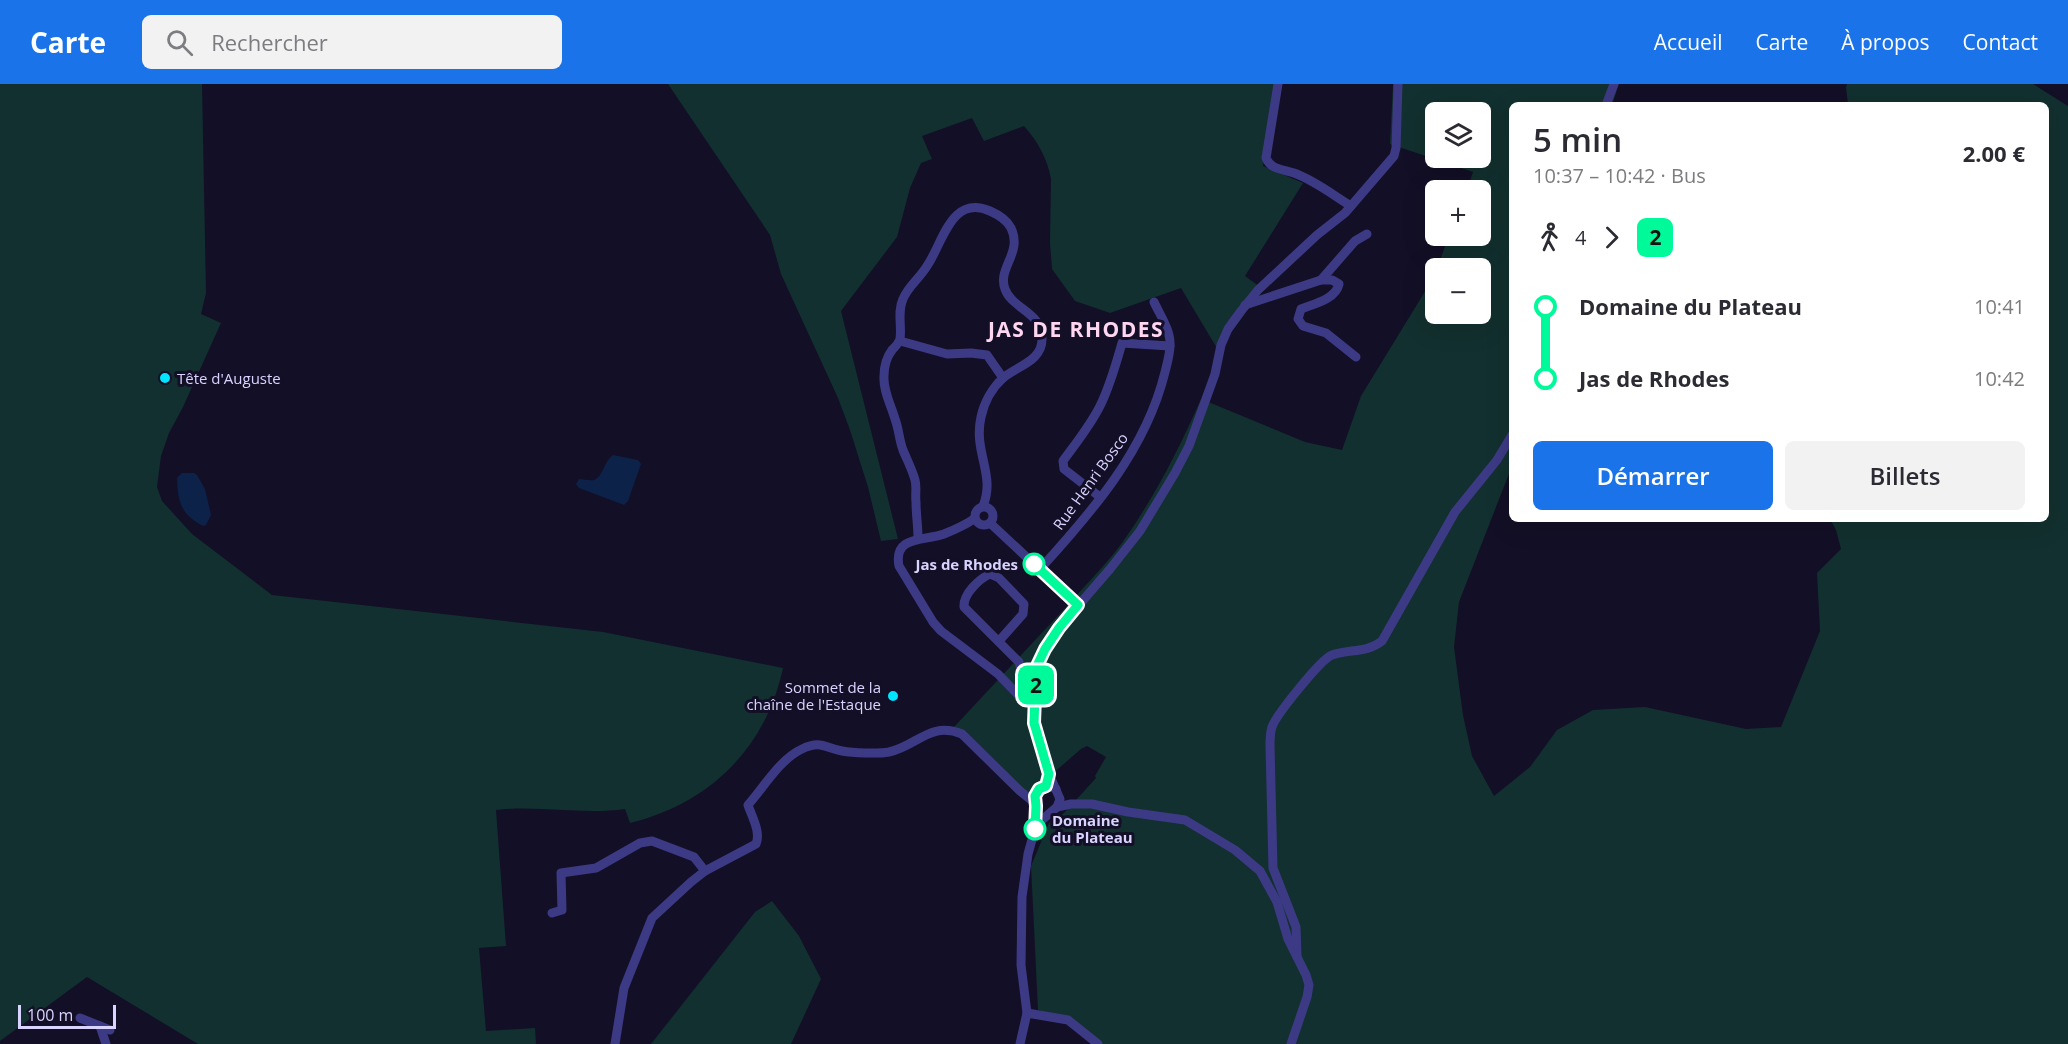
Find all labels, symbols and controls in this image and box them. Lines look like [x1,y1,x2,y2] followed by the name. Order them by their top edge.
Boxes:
[142,15,562,69] search box
[30,23,106,61] text: Carte
[163,26,196,59] icon: search
[211,27,328,57] text: Rechercher
[1654,28,1722,56] text: Accueil
[1755,28,1808,56] text: Carte
[1841,28,1930,56] text: À propos
[1963,28,2038,56] text: Contact
[1425,102,1491,324] map controls
[1425,102,1491,168] button: layers
[1533,117,1622,162] text: 5 min
[1963,138,2025,168] text: 2.00 €
[1533,162,1706,189] text: 10:37 – 10:42 · Bus
[1425,180,1491,246] button: +
[1533,221,1566,254] icon: walk
[1595,221,1628,254] icon: forward
[1649,223,1661,251] text: 2
[1575,224,1586,251] text: 4
[1425,258,1491,324] button: −
[1579,291,1802,321] text: Domaine du Plateau
[1974,293,2025,320] text: 10:41
[986,315,1164,343] district label: JAS DE RHODES
[1579,363,1729,393] text: Jas de Rhodes
[1974,365,2025,392] text: 10:42
[177,368,281,388] place label: Tête d'Auguste
[158,371,172,385] marker: Tête d'Auguste
[1048,428,1132,534] street label: Rue Henri Bosco
[1533,441,1773,510] button: Démarrer
[1785,441,2025,510] button: Billets
[1023,553,1045,575] marker: Jas de Rhodes
[914,554,1018,574] place label: Jas de Rhodes
[1016,666,1056,704] line badge: 2
[1030,671,1042,699] text: 2
[746,677,881,714] place label: Sommet de la chaîne de l'Estaque
[886,689,900,703] marker: Sommet de la chaîne de l'Estaque
[1052,810,1133,847] place label: Domaine du Plateau
[1024,818,1046,840] marker: Domaine du Plateau
[18,1002,116,1030] scale bar
[27,1004,73,1026] text: 100 m

